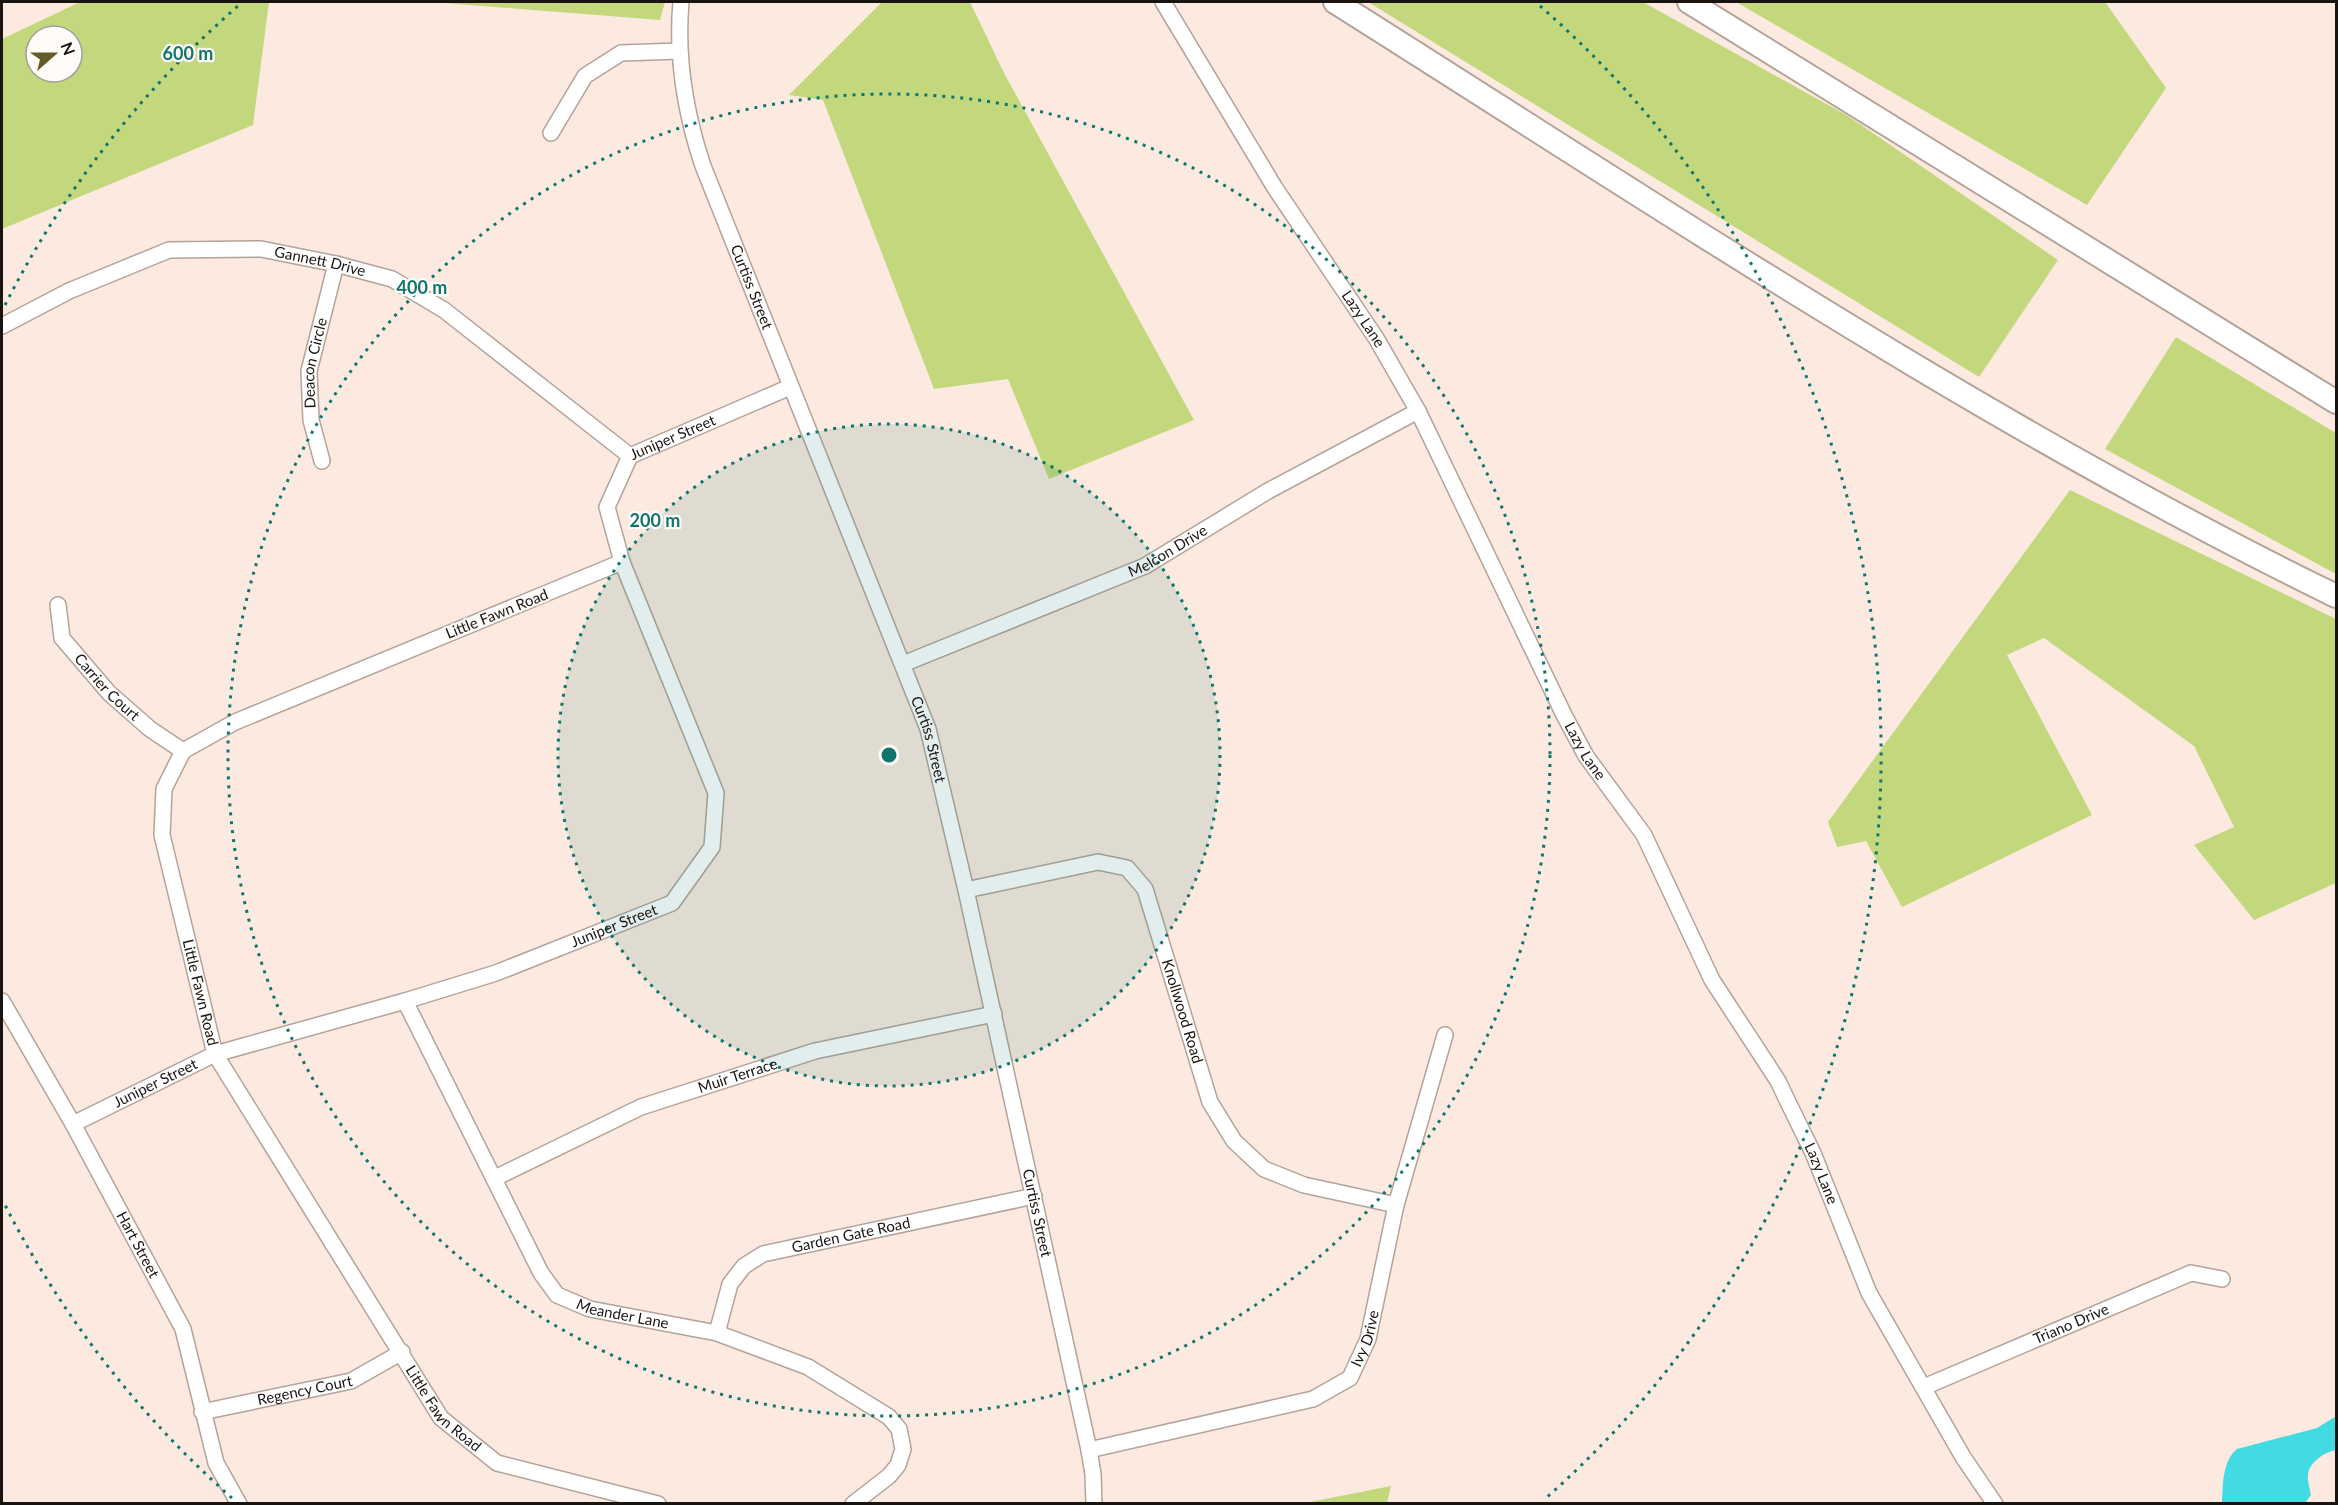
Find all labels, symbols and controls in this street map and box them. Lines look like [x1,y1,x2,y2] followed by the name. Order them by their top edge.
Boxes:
[24,24,84,84] north arrow
[57,39,80,58] text: N
[163,42,213,64] text: 600 m
[273,242,368,280] street label: Gannett Drive
[727,242,777,332] street label: Curtiss Street
[397,276,447,298] text: 400 m
[1338,287,1389,350] street label: Lazy Lane
[298,316,330,409] street label: Deacon Circle
[627,410,718,463] street label: Juniper Street
[630,509,680,531] text: 200 m
[1125,520,1210,580] street label: Melcon Drive
[443,584,550,642] street label: Little Fawn Road
[71,649,144,724] street label: Carrier Court
[908,693,950,785] street label: Curtiss Street
[1561,718,1610,783] street label: Lazy Lane
[879,745,899,765] centre of rings
[568,900,660,950] street label: Juniper Street
[180,937,223,1047] street label: Little Fawn Road
[1159,957,1208,1065] street label: Knollwood Road
[110,1054,201,1111] street label: Juniper Street
[695,1054,780,1096] street label: Muir Terrace
[1801,1140,1843,1207] street label: Lazy Lane
[1020,1167,1056,1259] street label: Curtiss Street
[113,1208,164,1281] street label: Hart Street
[790,1213,912,1256] street label: Garden Gate Road
[574,1294,671,1332] street label: Meander Lane
[2030,1299,2111,1347] street label: Triano Drive
[1347,1308,1382,1369] street label: Ivy Drive
[402,1362,485,1455] street label: Little Fawn Road
[255,1371,354,1408] street label: Regency Court

